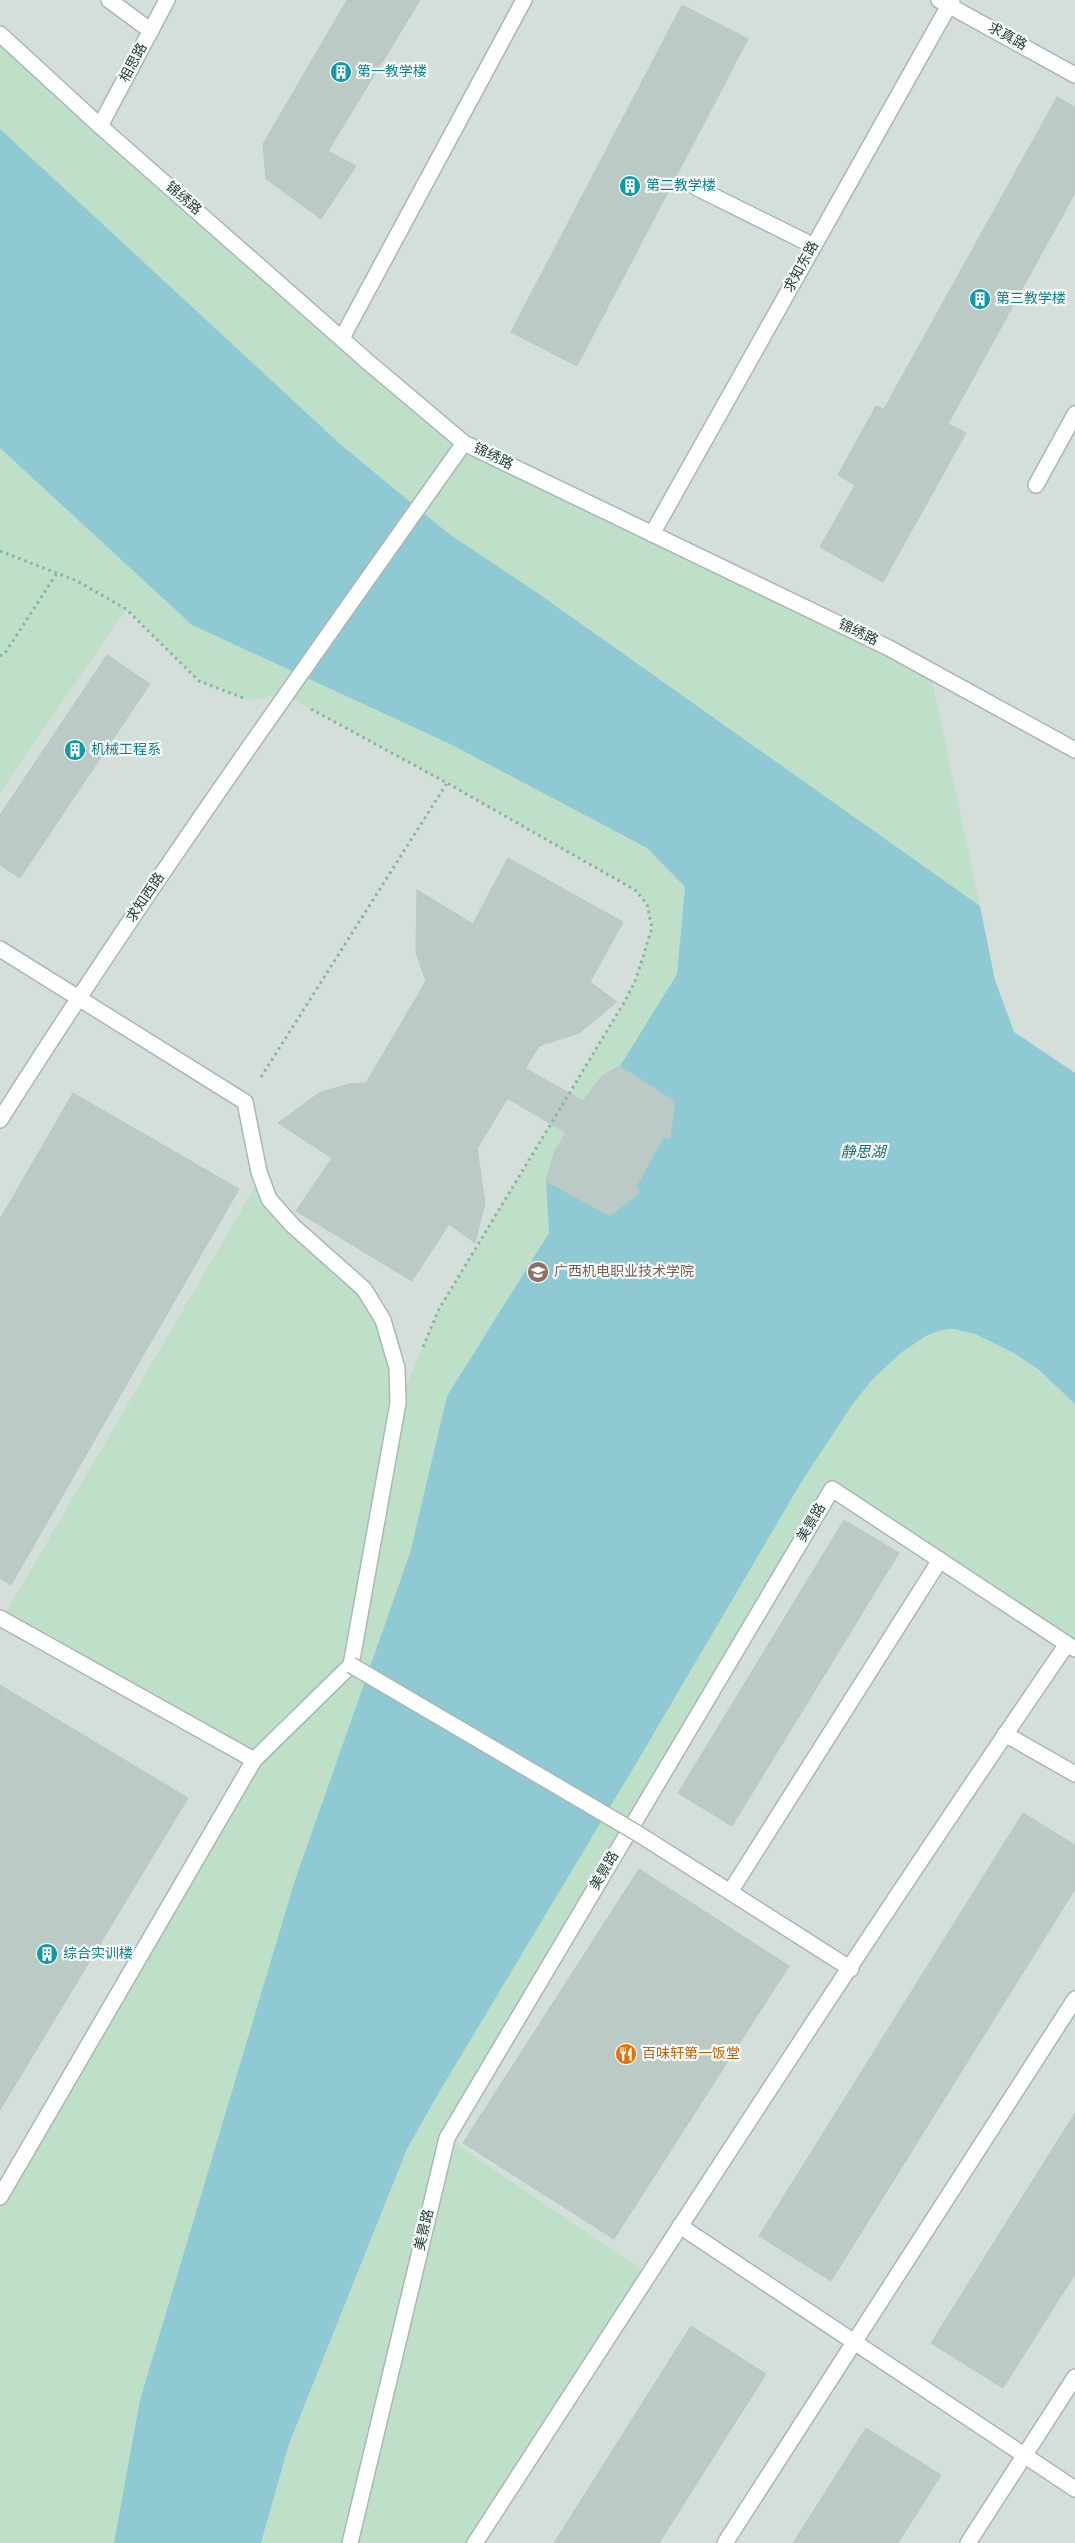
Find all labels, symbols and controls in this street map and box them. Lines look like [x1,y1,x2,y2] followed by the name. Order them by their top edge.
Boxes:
[985,19,1029,55] street label: 求真路
[117,40,151,86] street label: 相思路
[329,60,353,84] building icon: 第一教学楼
[357,63,427,81] place label: 第一教学楼
[618,174,642,198] building icon: 第二教学楼
[646,177,716,195] place label: 第二教学楼
[162,179,204,219] street label: 锦绣路
[781,238,823,296] street label: 求知东路
[968,287,992,311] building icon: 第三教学楼
[996,290,1066,308] place label: 第三教学楼
[470,440,516,474] street label: 锦绣路
[835,616,881,650] street label: 锦绣路
[63,738,87,762] building icon: 机械工程系
[91,742,161,759] place label: 机械工程系
[123,870,169,926] street label: 求知西路
[840,1144,887,1163] water label: 静思湖
[526,1260,550,1284] school or university icon: 广西机电职业技术学院
[554,1264,694,1281] place label: 广西机电职业技术学院
[794,1501,830,1545] street label: 美景路
[587,1849,623,1893] street label: 美景路
[35,1942,59,1966] building icon: 综合实训楼
[63,1946,133,1963] place label: 综合实训楼
[614,2042,638,2066] restaurant icon: 百味轩第一饭堂
[642,2045,740,2063] place label: 百味轩第一饭堂
[412,2208,438,2252] street label: 美景路

